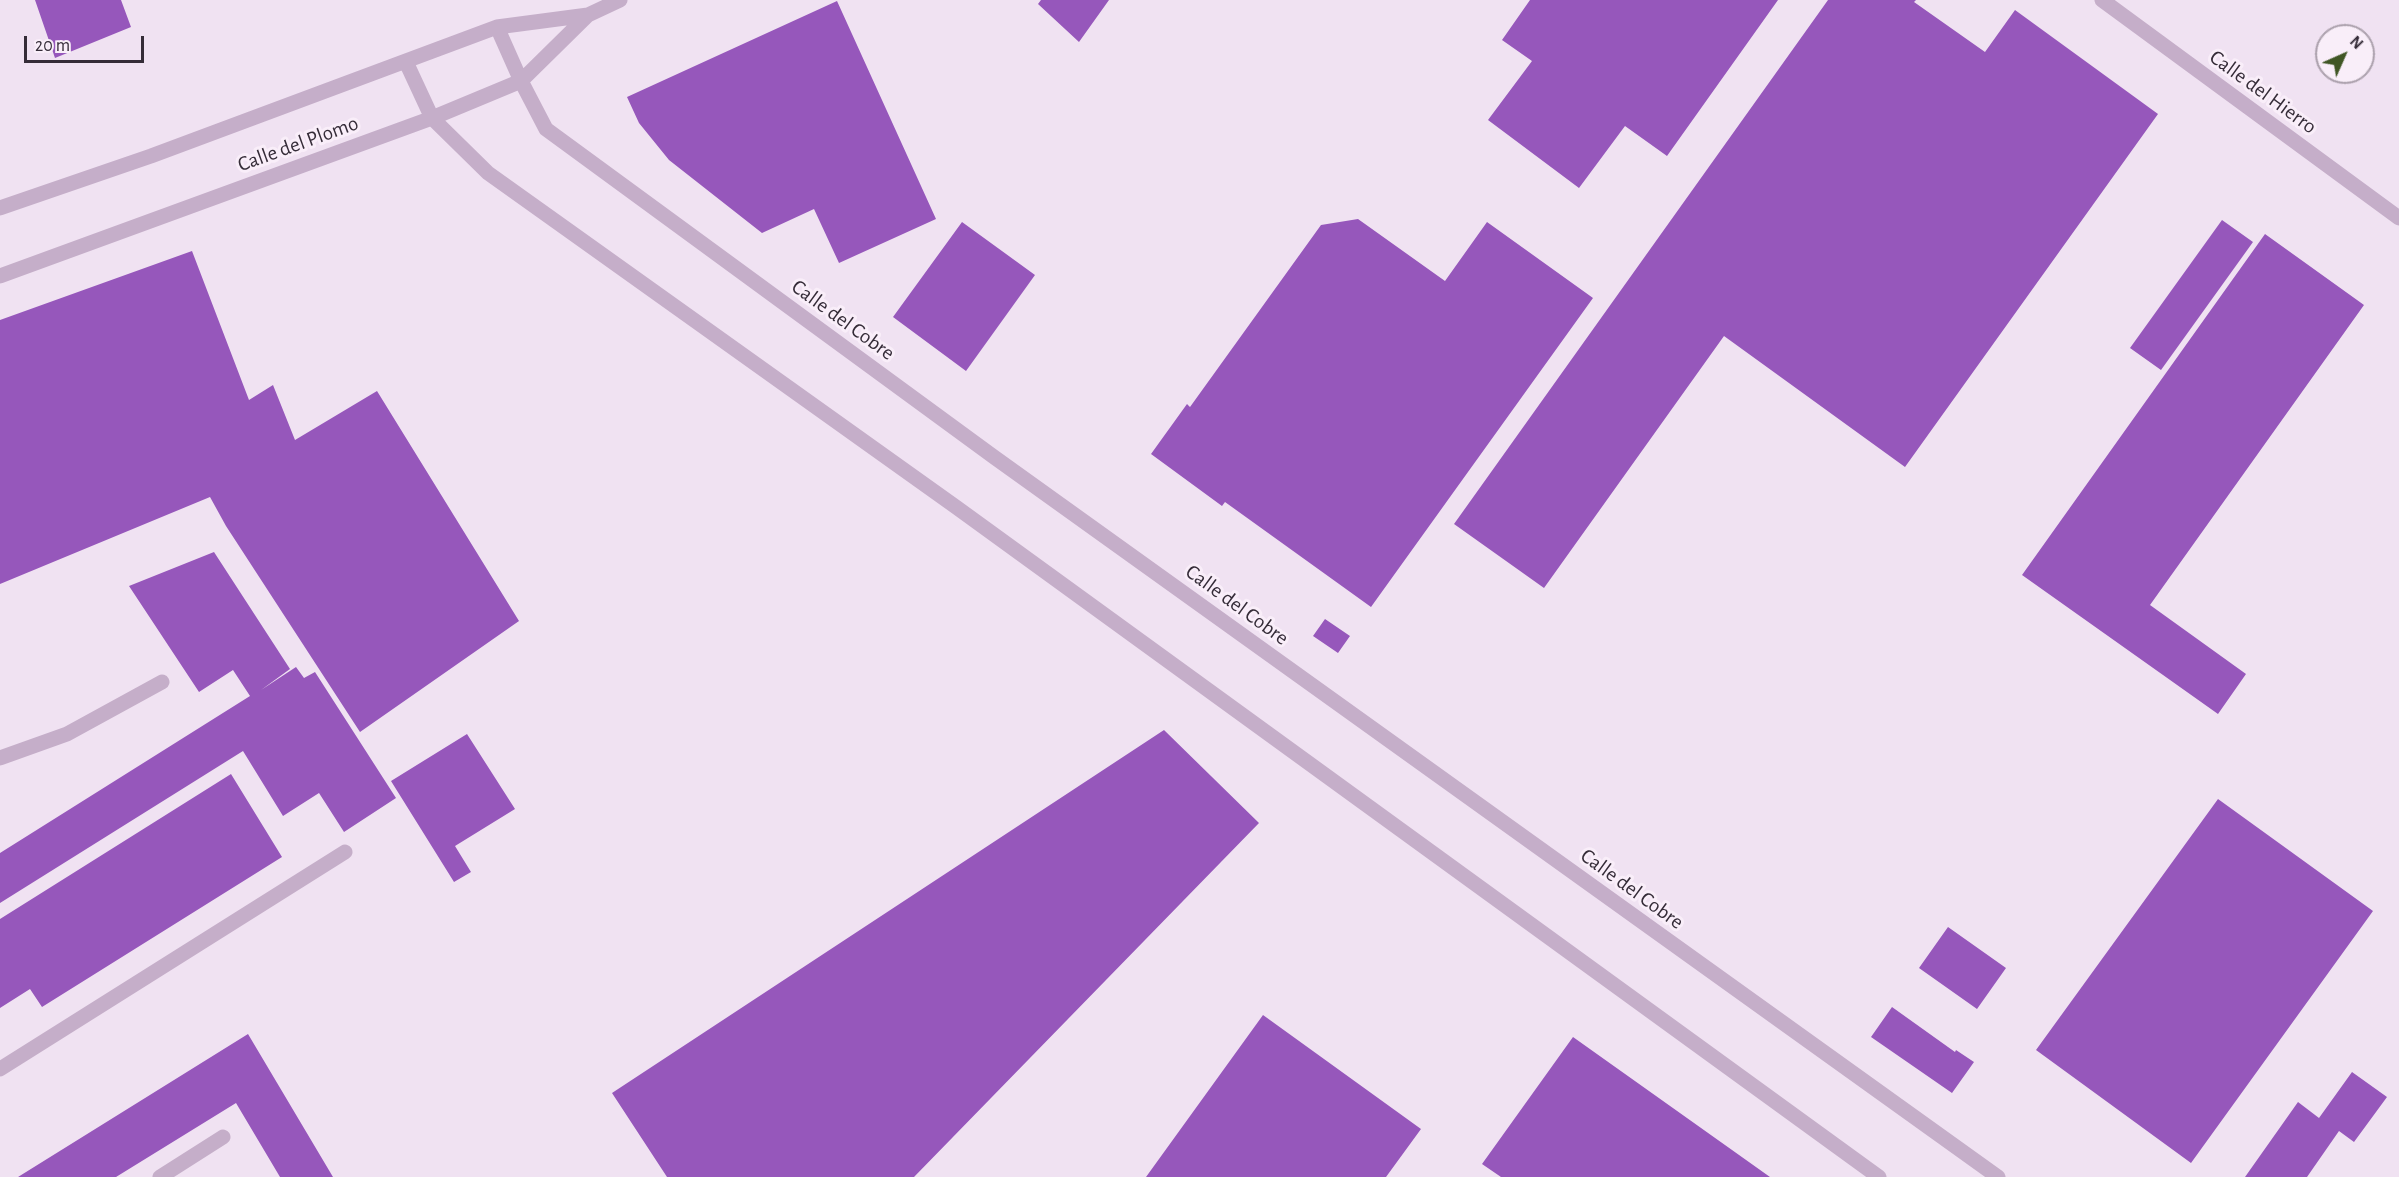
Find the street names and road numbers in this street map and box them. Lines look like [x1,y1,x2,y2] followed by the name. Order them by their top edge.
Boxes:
[2204,45,2322,139] street label: Calle del Hierro
[234,110,362,178] street label: Calle del Plomo
[787,274,899,366] street label: Calle del Cobre
[1181,559,1293,651] street label: Calle del Cobre
[1576,843,1688,935] street label: Calle del Cobre

